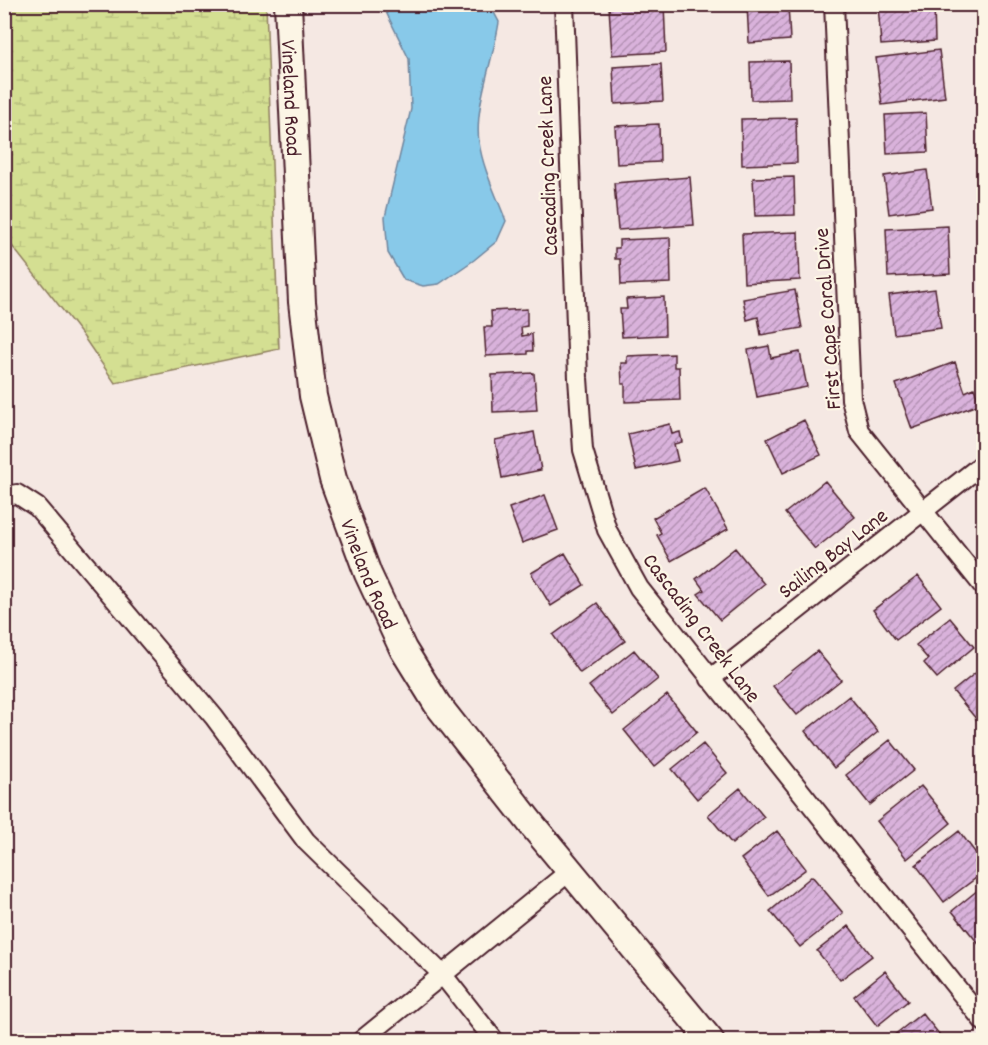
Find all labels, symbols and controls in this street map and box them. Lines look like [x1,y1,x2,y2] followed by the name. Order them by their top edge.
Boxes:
[271,39,307,157] street label: Vineland Road
[531,75,568,257] street label: Cascading Creek Lane
[808,227,851,411] street label: First Cape Coral Drive
[773,502,896,608] street label: Sailing Bay Lane
[330,515,404,635] street label: Vineland Road
[634,548,767,710] street label: Cascading Creek Lane

